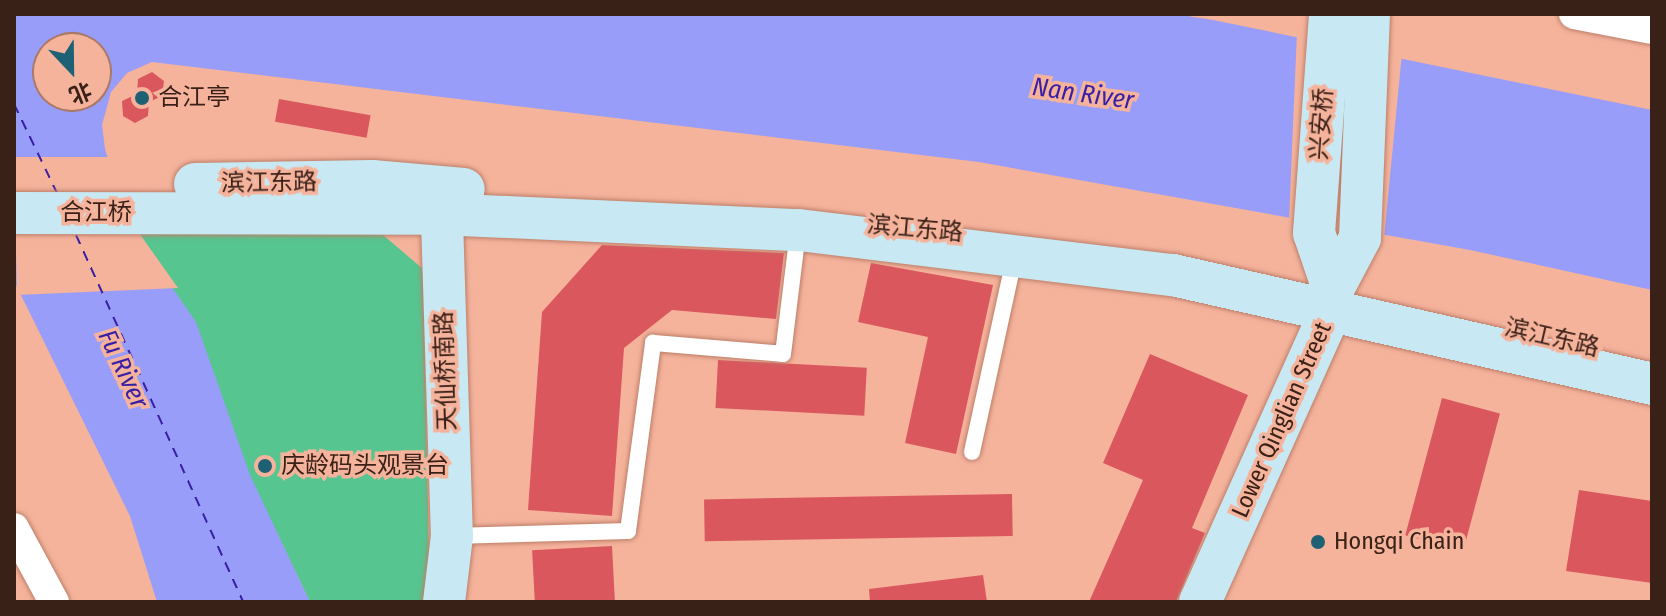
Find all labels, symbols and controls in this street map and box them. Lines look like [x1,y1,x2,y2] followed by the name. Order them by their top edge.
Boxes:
[32,32,112,112] north arrow
[1030,71,1136,117] water label: Nan River
[65,76,96,109] text: 北
[158,84,230,112] place label: 合江亭
[1305,87,1339,161] street label: 兴安桥
[133,89,151,107] marker: 合江亭
[221,168,317,198] street label: 滨江东路
[60,199,132,227] street label: 合江桥
[866,210,964,248] street label: 滨江东路
[430,311,462,431] street label: 天仙桥南路
[1502,313,1602,363] street label: 滨江东路
[1226,318,1338,522] street label: Lower Qinglian Street
[91,325,155,413] water label: Fu River
[281,452,449,480] place label: 庆龄码头观景台
[256,457,274,475] marker: 庆龄码头观景台
[1334,528,1464,556] place label: Hongqi Chain
[1309,533,1327,551] marker: Hongqi Chain

